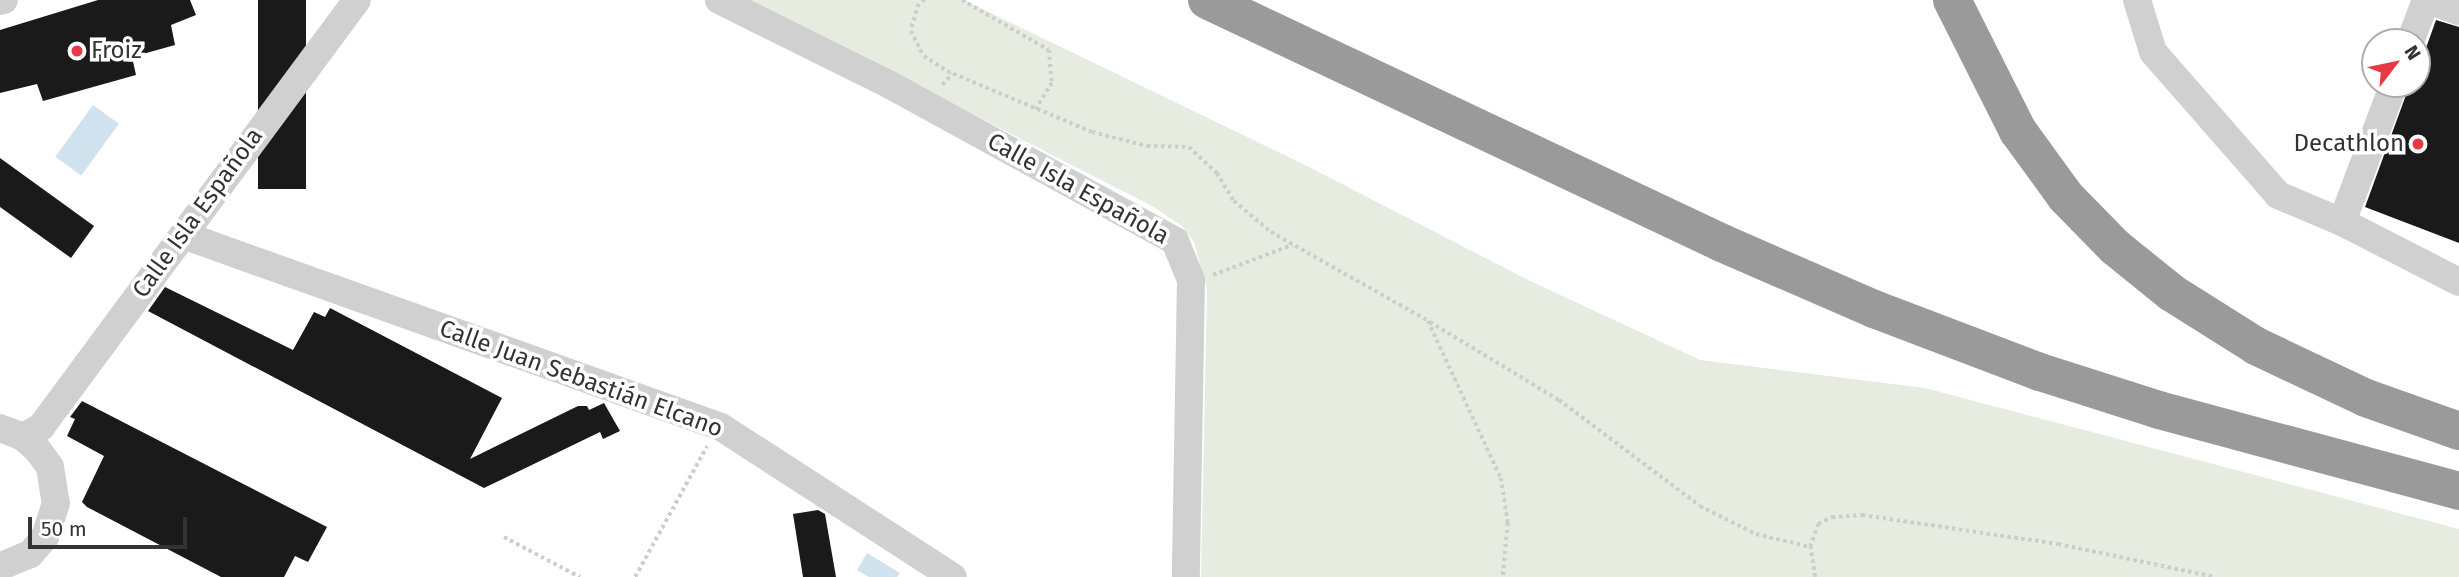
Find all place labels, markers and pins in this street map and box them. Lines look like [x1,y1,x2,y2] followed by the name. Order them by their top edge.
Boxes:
[91,37,142,65] place label: Froiz
[69,43,85,59] marker: Froiz
[2293,130,2404,158] place label: Decathlon
[2410,136,2426,152] marker: Decathlon

